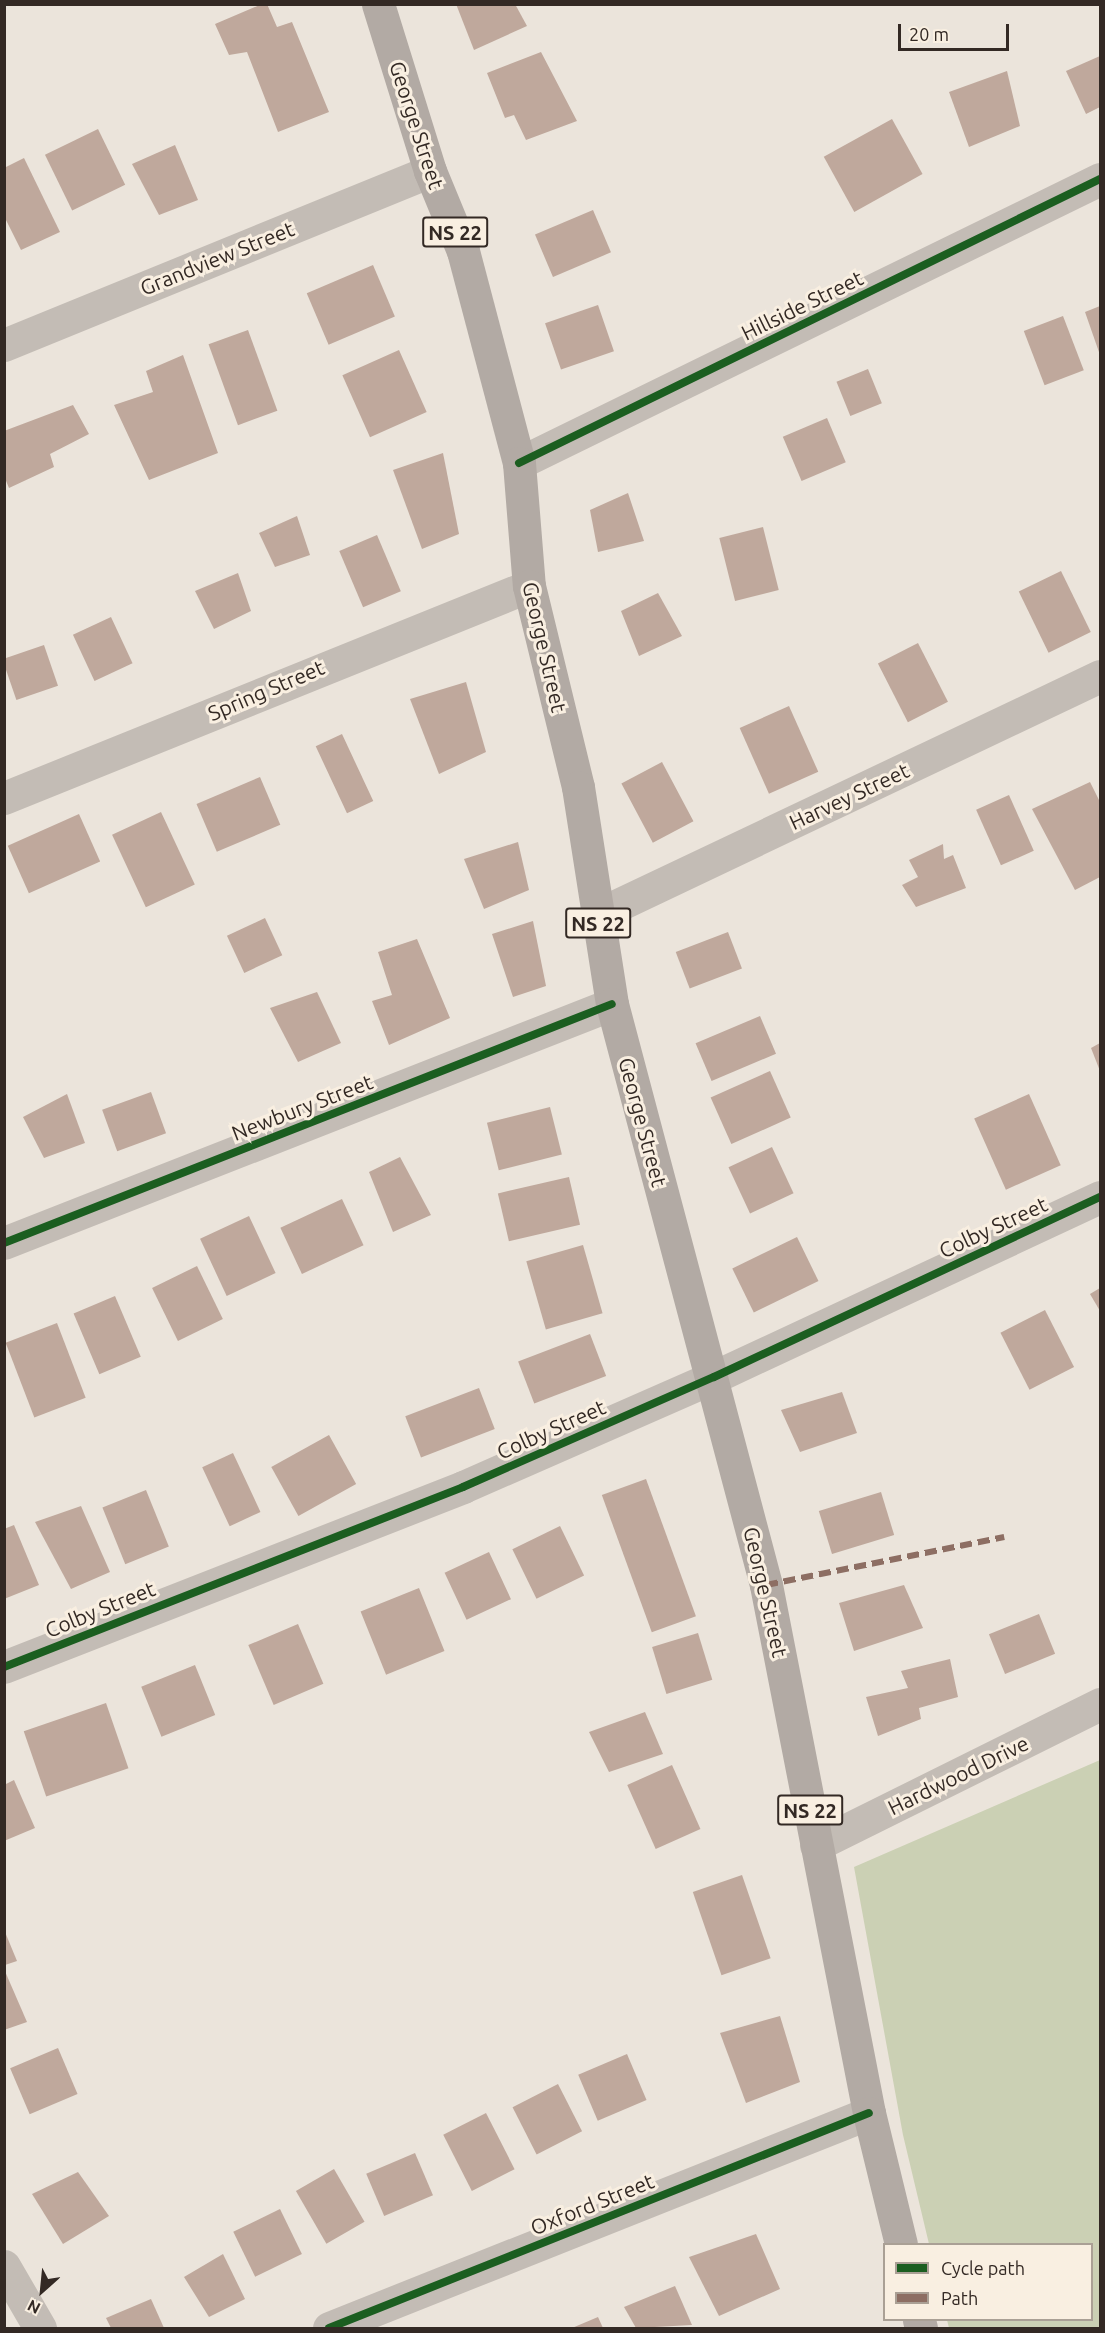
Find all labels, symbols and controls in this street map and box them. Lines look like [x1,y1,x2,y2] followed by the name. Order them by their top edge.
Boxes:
[901,12,1012,50] scale bar
[909,24,949,44] text: 20 m
[384,58,450,192] street label: George Street
[422,215,488,249] road number: NS 22
[136,216,298,300] street label: Grandview Street
[737,265,867,345] street label: Hillside Street
[518,579,572,715] street label: George Street
[204,654,328,726] street label: Spring Street
[785,757,913,835] street label: Harvey Street
[565,906,631,940] road number: NS 22
[614,1055,672,1189] street label: George Street
[228,1069,376,1145] street label: Newbury Street
[935,1191,1051,1263] street label: Colby Street
[493,1394,609,1464] street label: Colby Street
[739,1524,793,1660] street label: George Street
[41,1576,159,1642] street label: Colby Street
[884,1730,1032,1820] street label: Hardwood Drive
[777,1793,843,1827] road number: NS 22
[527,2168,657,2240] street label: Oxford Street
[883,2243,1093,2321] legend
[941,2258,1025,2278] text: Cycle path
[12,2261,72,2321] north arrow
[941,2288,978,2308] text: Path
[24,2296,43,2318] text: N

